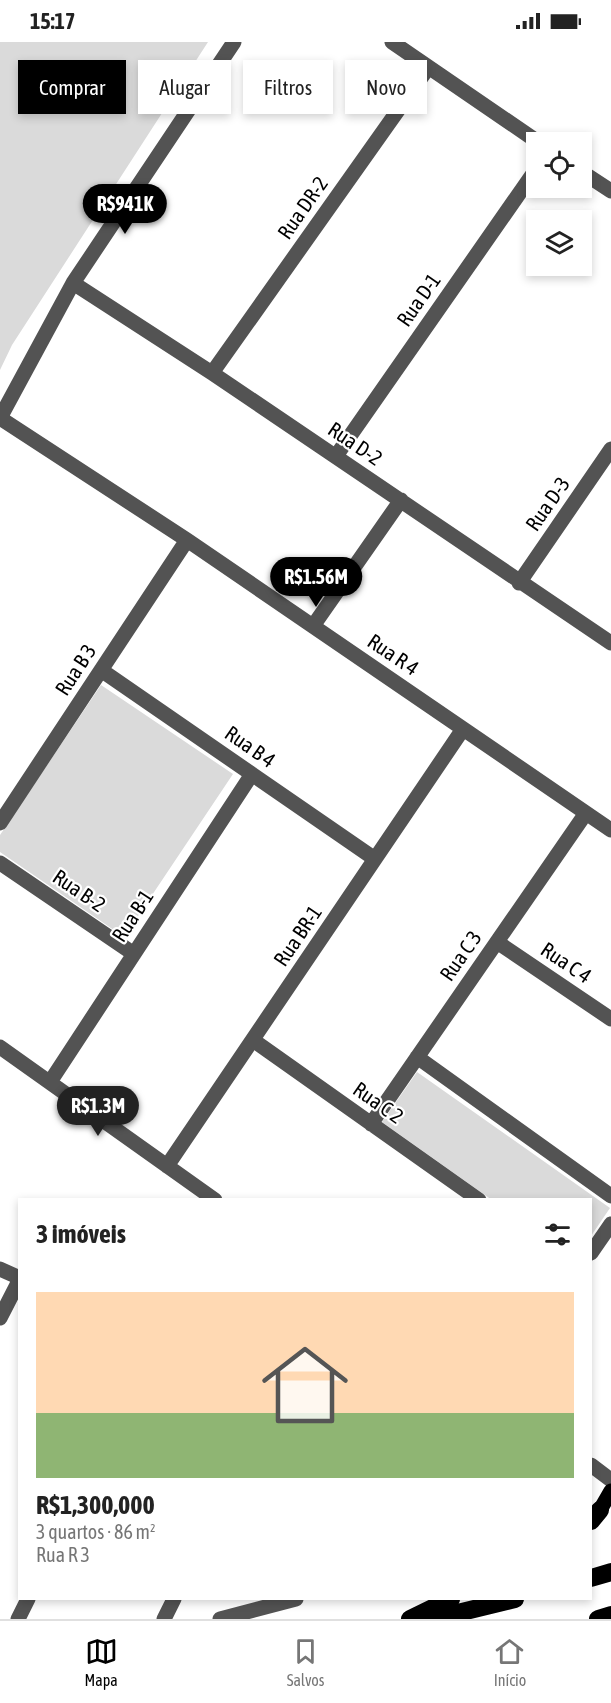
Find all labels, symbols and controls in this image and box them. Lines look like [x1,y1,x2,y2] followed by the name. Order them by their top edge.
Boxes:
[30,8,75,34] text: 15:17
[18,60,126,114] chip: Comprar
[138,60,231,114] chip: Alugar
[243,60,333,114] chip: Filtros
[345,60,427,114] chip: Novo
[526,132,592,276] map controls
[526,132,592,198] button: locate
[272,172,332,243] street label: Rua DR-2
[76,184,174,235] pin: R$941K
[97,192,153,215] text: R$941K
[526,210,592,276] button: layers
[391,268,445,331] street label: Rua D-1
[324,416,387,470] street label: Rua D-2
[520,472,574,535] street label: Rua D-3
[261,557,371,608] pin: R$1.56M
[284,565,348,588] text: R$1.56M
[363,628,424,680] street label: Rua R 4
[50,639,100,699] street label: Rua B 3
[221,720,280,772] street label: Rua B 4
[49,864,110,916] street label: Rua B-2
[106,885,158,946] street label: Rua B-1
[268,901,326,970] street label: Rua BR-1
[434,926,486,985] street label: Rua C 3
[537,937,596,988] street label: Rua C 4
[349,1076,408,1128] street label: Rua C 2
[49,1086,147,1137] pin: R$1.3M
[71,1094,125,1117] text: R$1.3M
[541,1218,574,1251] icon: filters
[36,1219,126,1249] text: 3 imóveis
[251,1331,359,1439] icon: home
[36,1490,155,1520] text: R$1,300,000
[36,1520,156,1543] text: 3 quartos · 86 m²
[36,1543,90,1566] text: Rua R 3
[84,1635,118,1689] tab: Mapa
[287,1635,325,1689] tab: Salvos
[493,1635,526,1689] tab: Início

